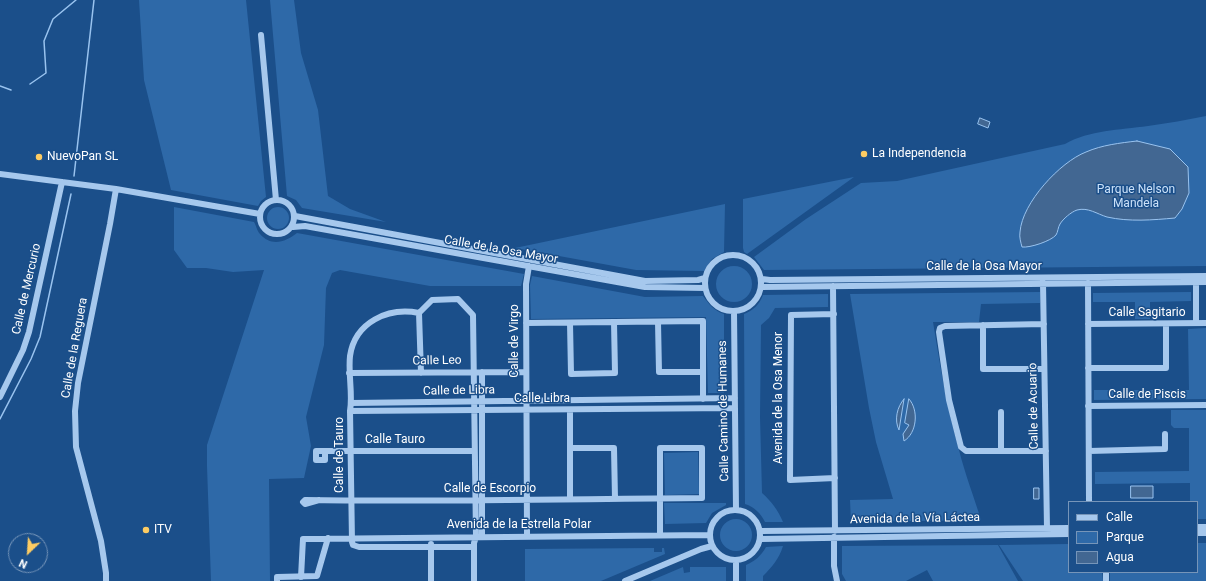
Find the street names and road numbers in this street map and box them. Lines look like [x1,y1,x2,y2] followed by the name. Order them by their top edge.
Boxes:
[443,233,559,267] street label: Calle de la Osa Mayor
[10,242,44,336] street label: Calle de Mercurio
[926,260,1042,274] street label: Calle de la Osa Mayor
[59,297,91,399] street label: Calle de la Reguera
[508,304,522,378] street label: Calle de Virgo
[1108,306,1186,320] street label: Calle Sagitario
[772,332,786,464] street label: Avenida de la Osa Menor
[716,340,732,482] street label: Calle Camino de Humanes
[412,353,462,369] street label: Calle Leo
[1026,363,1042,449] street label: Calle de Acuario
[423,383,495,399] street label: Calle de Libra
[1108,388,1186,402] street label: Calle de Piscis
[514,392,570,406] street label: Calle Libra
[333,417,347,493] street label: Calle de Tauro
[365,433,425,447] street label: Calle Tauro
[444,482,536,496] street label: Calle de Escorpio
[850,511,980,527] street label: Avenida de la Vía Láctea
[447,518,591,532] street label: Avenida de la Estrella Polar

